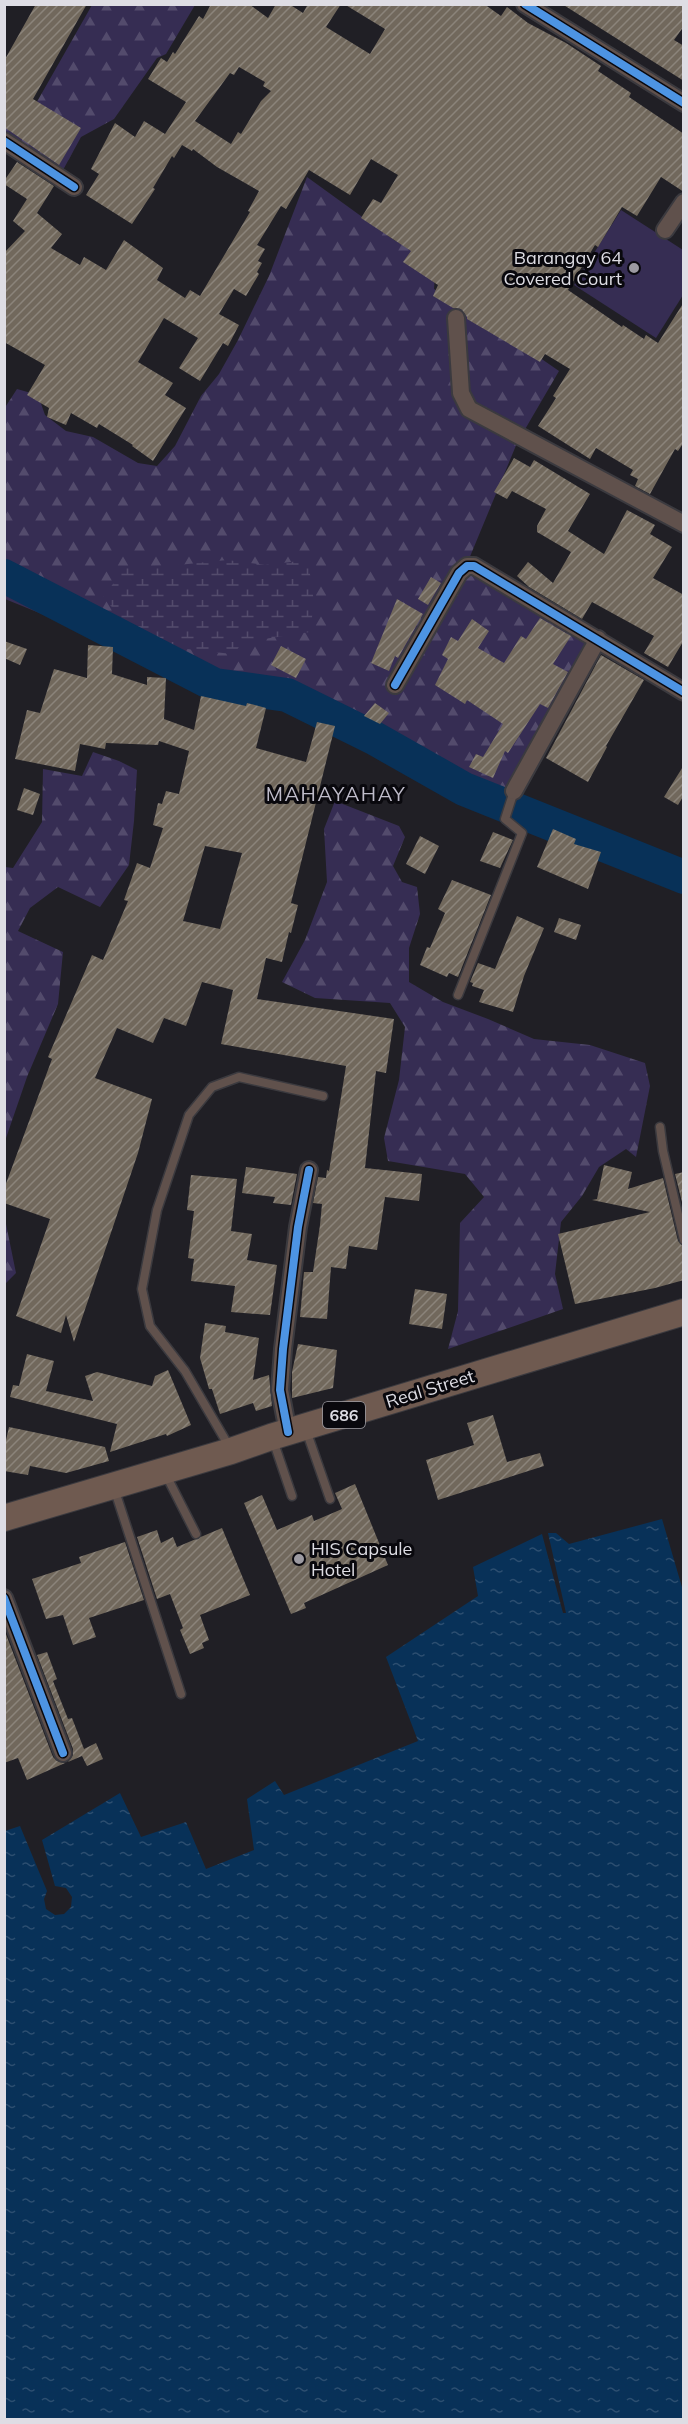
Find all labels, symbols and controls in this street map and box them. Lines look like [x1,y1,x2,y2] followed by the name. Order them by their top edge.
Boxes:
[504,246,622,290] place label: Barangay 64 Covered Court
[627,261,641,275] marker: Barangay 64 Covered Court
[266,781,406,806] district label: MAHAYAHAY
[383,1364,477,1413] street label: Real Street
[323,1402,365,1428] road number: 686
[311,1537,412,1581] place label: HIS Capsule Hotel
[292,1552,306,1566] marker: HIS Capsule Hotel

